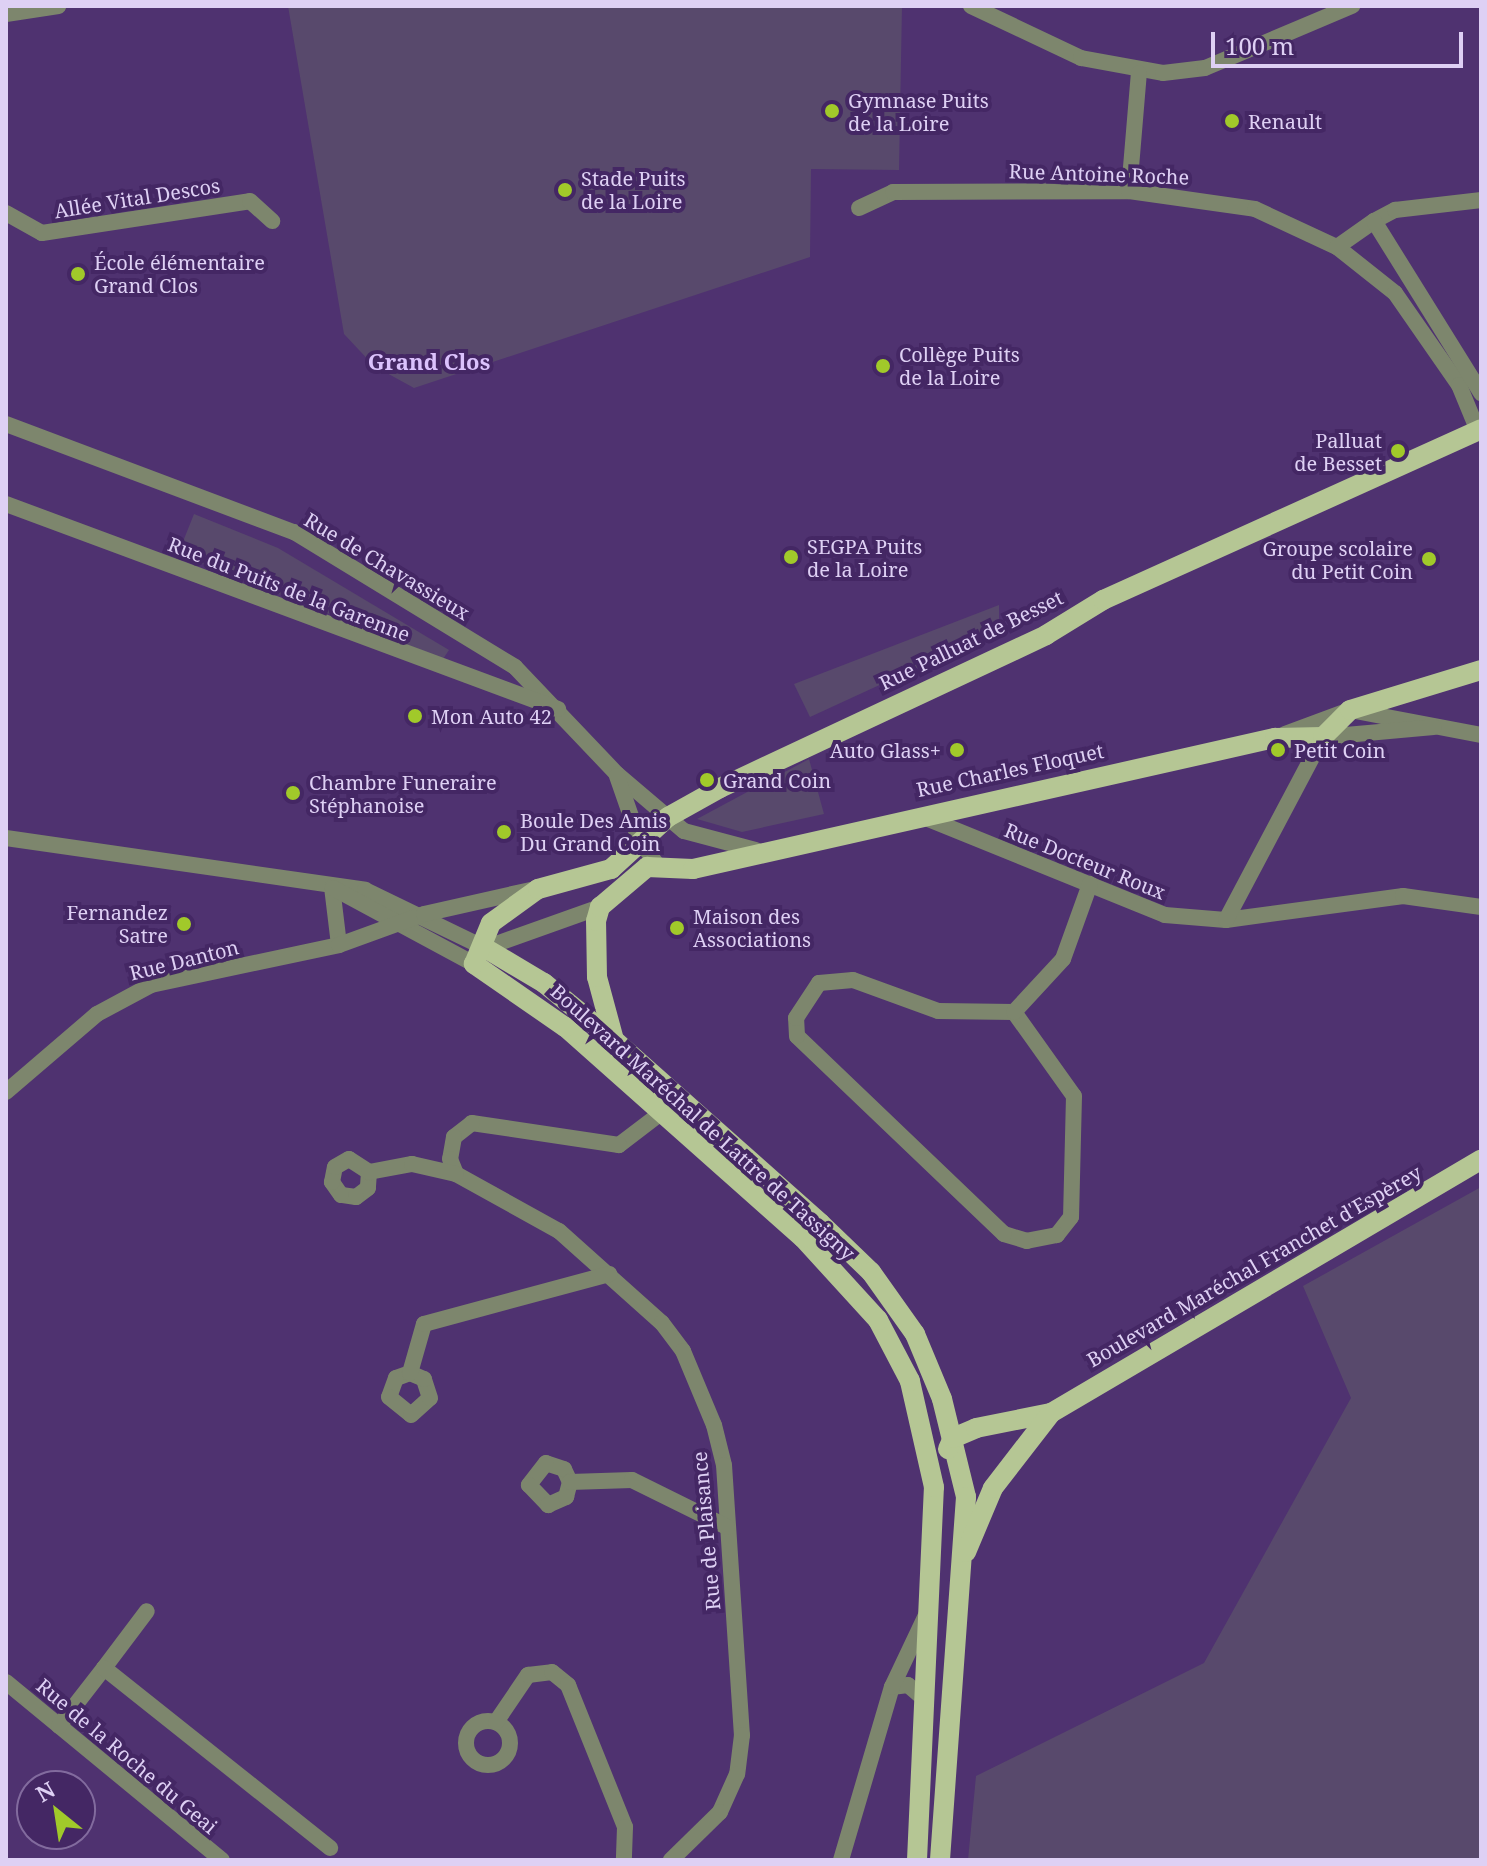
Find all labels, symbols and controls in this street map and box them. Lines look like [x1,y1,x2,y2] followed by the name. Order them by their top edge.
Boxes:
[1215,16,1467,66] scale bar
[1225,29,1294,62] text: 100 m
[848,88,989,135] place label: Gymnase Puits de la Loire
[823,102,841,120] marker: Gymnase Puits de la Loire
[1248,109,1322,133] place label: Renault
[1223,112,1241,130] marker: Renault
[1008,159,1190,189] street label: Rue Antoine Roche
[581,166,686,213] place label: Stade Puits de la Loire
[52,173,222,223] street label: Allée Vital Descos
[556,181,574,199] marker: Stade Puits de la Loire
[94,250,265,297] place label: École élémentaire Grand Clos
[69,265,87,283] marker: École élémentaire Grand Clos
[899,342,1020,389] place label: Collège Puits de la Loire
[368,349,490,375] district label: Grand Clos
[874,357,892,375] marker: Collège Puits de la Loire
[1294,428,1382,475] place label: Palluat de Besset
[1389,442,1407,460] marker: Palluat de Besset
[300,507,474,625] street label: Rue de Chavassieux
[165,532,413,646] street label: Rue du Puits de la Garenne
[807,534,922,581] place label: SEGPA Puits de la Loire
[1263,536,1413,583] place label: Groupe scolaire du Petit Coin
[782,548,800,566] marker: SEGPA Puits de la Loire
[1420,550,1438,568] marker: Groupe scolaire du Petit Coin
[875,585,1067,695] street label: Rue Palluat de Besset
[431,704,552,728] place label: Mon Auto 42
[406,707,424,725] marker: Mon Auto 42
[830,738,941,762] place label: Auto Glass+
[914,738,1106,802] street label: Rue Charles Floquet
[1294,738,1386,762] place label: Petit Coin
[948,741,966,759] marker: Auto Glass+
[1269,741,1287,759] marker: Petit Coin
[723,768,831,792] place label: Grand Coin
[309,770,497,817] place label: Chambre Funeraire Stéphanoise
[698,771,716,789] marker: Grand Coin
[284,784,302,802] marker: Chambre Funeraire Stéphanoise
[520,808,667,855] place label: Boule Des Amis Du Grand Coin
[1001,818,1169,904] street label: Rue Docteur Roux
[495,823,513,841] marker: Boule Des Amis Du Grand Coin
[67,900,168,947] place label: Fernandez Satre
[693,904,811,951] place label: Maison des Associations
[175,915,193,933] marker: Fernandez Satre
[668,919,686,937] marker: Maison des Associations
[127,935,241,985] street label: Rue Danton
[546,979,860,1265] street label: Boulevard Maréchal de Lattre de Tassigny
[1082,1160,1426,1372] street label: Boulevard Maréchal Franchet d'Espèrey
[687,1450,725,1612] street label: Rue de Plaisance
[32,1673,222,1839] street label: Rue de la Roche du Geai
[16,1770,96,1850] north arrow
[30,1774,60,1808] text: N

